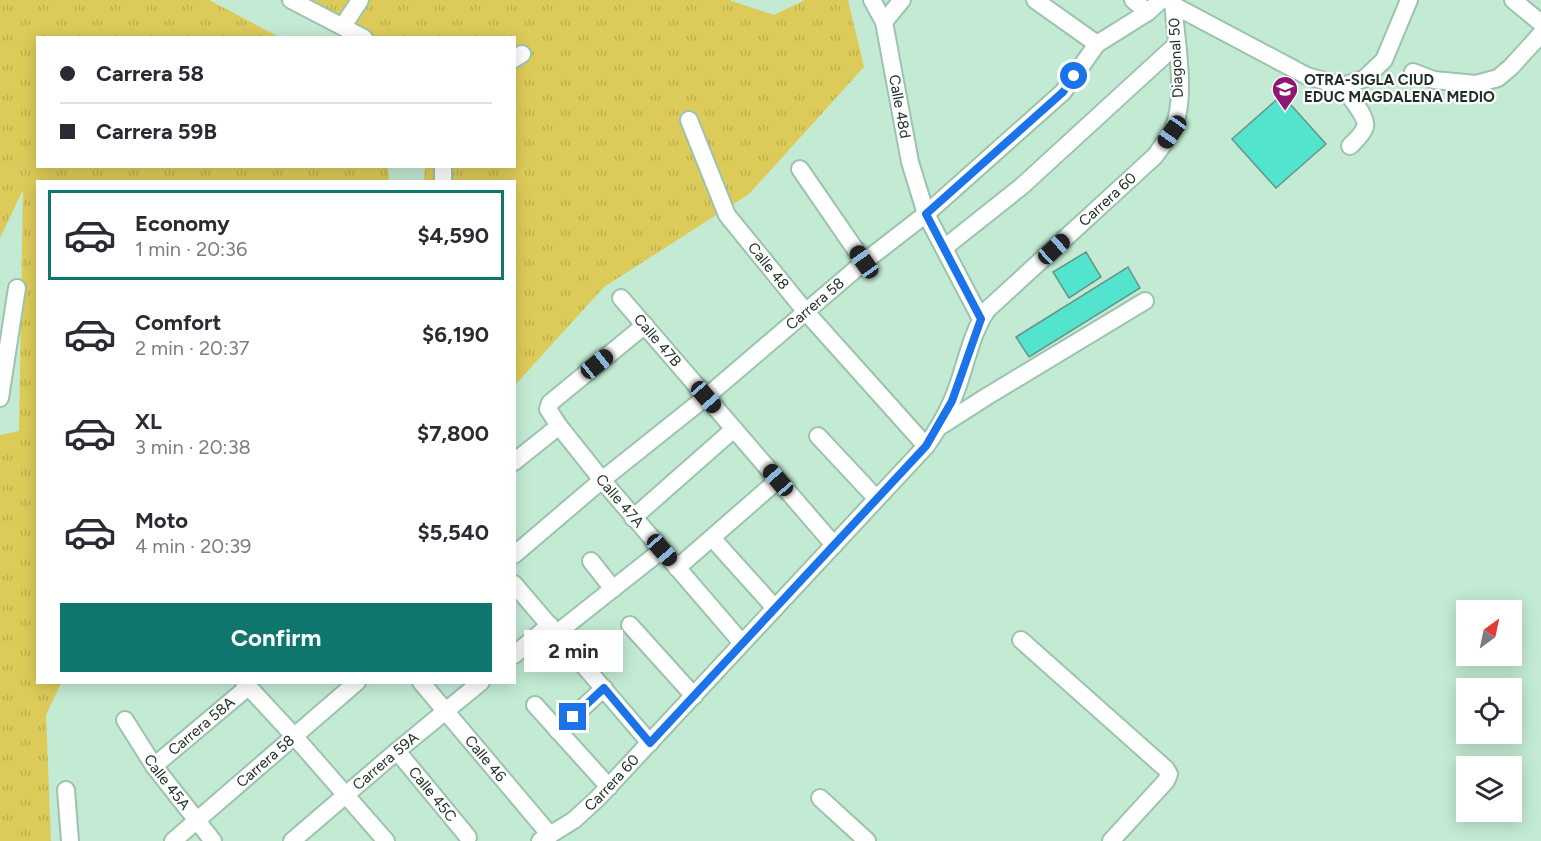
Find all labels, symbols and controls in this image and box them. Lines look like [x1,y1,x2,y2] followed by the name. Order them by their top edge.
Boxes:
[1165,17,1187,99] street label: Diagonal 50
[96,60,204,87] text: Carrera 58
[1060,62,1087,89] route start
[1304,71,1495,106] place label: OTRA-SIGLA CIUD EDUC MAGDALENA MEDIO
[885,73,914,140] street label: Calle 48d
[1270,74,1300,112] school or university icon: OTRA-SIGLA CIUD EDUC MAGDALENA MEDIO
[1154,112,1190,152] car
[96,118,217,145] text: Carrera 59B
[1075,169,1140,230] street label: Carrera 60
[63,208,117,262] icon: car
[135,210,230,237] text: Economy
[417,222,489,249] text: $4,590
[1035,230,1073,268] car
[135,237,247,261] text: 1 min · 20:36
[744,239,793,293] street label: Calle 48
[846,242,882,282] car
[782,274,848,334] street label: Carrera 58
[63,307,117,361] icon: car
[135,309,221,336] text: Comfort
[630,310,685,370] street label: Calle 47B
[422,321,489,348] text: $6,190
[135,336,250,360] text: 2 min · 20:37
[577,346,617,382] car
[687,378,725,416] car
[63,406,117,460] icon: car
[135,408,162,435] text: XL
[417,420,489,447] text: $7,800
[135,435,251,459] text: 3 min · 20:38
[759,461,797,499] car
[592,470,648,531] street label: Calle 47A
[63,505,117,559] icon: car
[135,507,188,534] text: Moto
[417,519,489,546] text: $5,540
[643,531,681,569] car
[135,534,251,558] text: 4 min · 20:39
[1456,600,1522,666] north arrow
[1456,600,1522,822] map controls
[60,603,492,672] button: Confirm
[524,630,622,672] callout: 2 min
[548,639,599,663] text: 2 min
[1456,678,1522,744] button: locate
[165,693,238,759] street label: Carrera 58A
[559,703,586,730] route end
[349,728,422,794] street label: Carrera 59A
[233,731,298,791] street label: Carrera 58
[461,732,510,786] street label: Calle 46
[140,751,194,813] street label: Calle 45A
[581,751,643,815] street label: Carrera 60
[1456,756,1522,822] button: layers
[405,763,461,825] street label: Calle 45C

